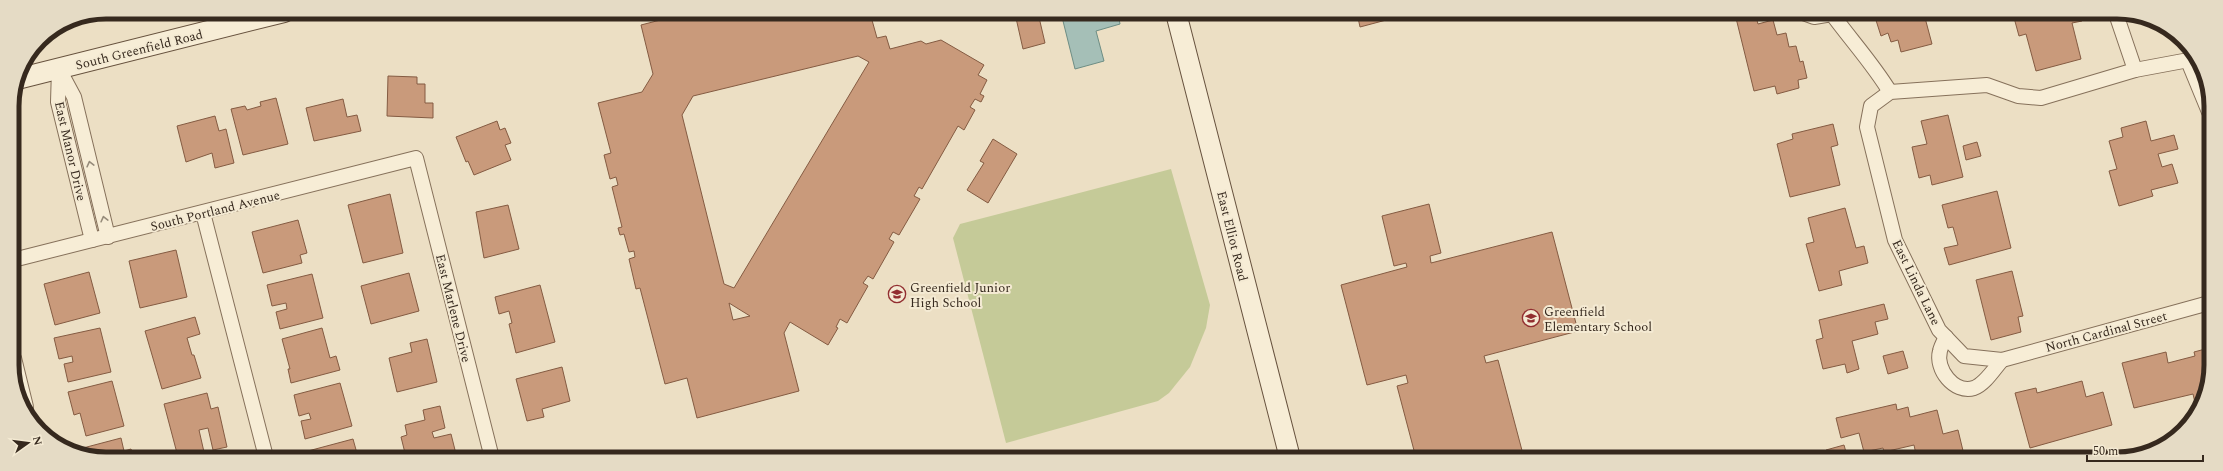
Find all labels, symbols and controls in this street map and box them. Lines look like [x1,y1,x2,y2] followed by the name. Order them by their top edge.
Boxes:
[73,24,205,75] street label: South Greenfield Road
[49,99,91,203] street label: East Manor Drive
[86,161,95,168] one-way arrow
[148,185,282,237] street label: South Portland Avenue
[1211,189,1253,284] street label: East Elliot Road
[100,216,108,223] one-way arrow
[1887,236,1946,329] street label: East Linda Lane
[430,252,476,365] street label: East Marlene Drive
[910,278,1010,313] place label: Greenfield Junior High School
[887,284,907,304] school or university icon: Greenfield Junior High School
[1544,302,1652,337] place label: Greenfield Elementary School
[2043,306,2170,358] street label: North Cardinal Street
[1521,308,1541,328] school or university icon: Greenfield Elementary School
[8,423,48,463] north arrow
[28,434,47,447] text: N
[2087,437,2203,463] scale bar
[2093,442,2118,461] text: 50 m

